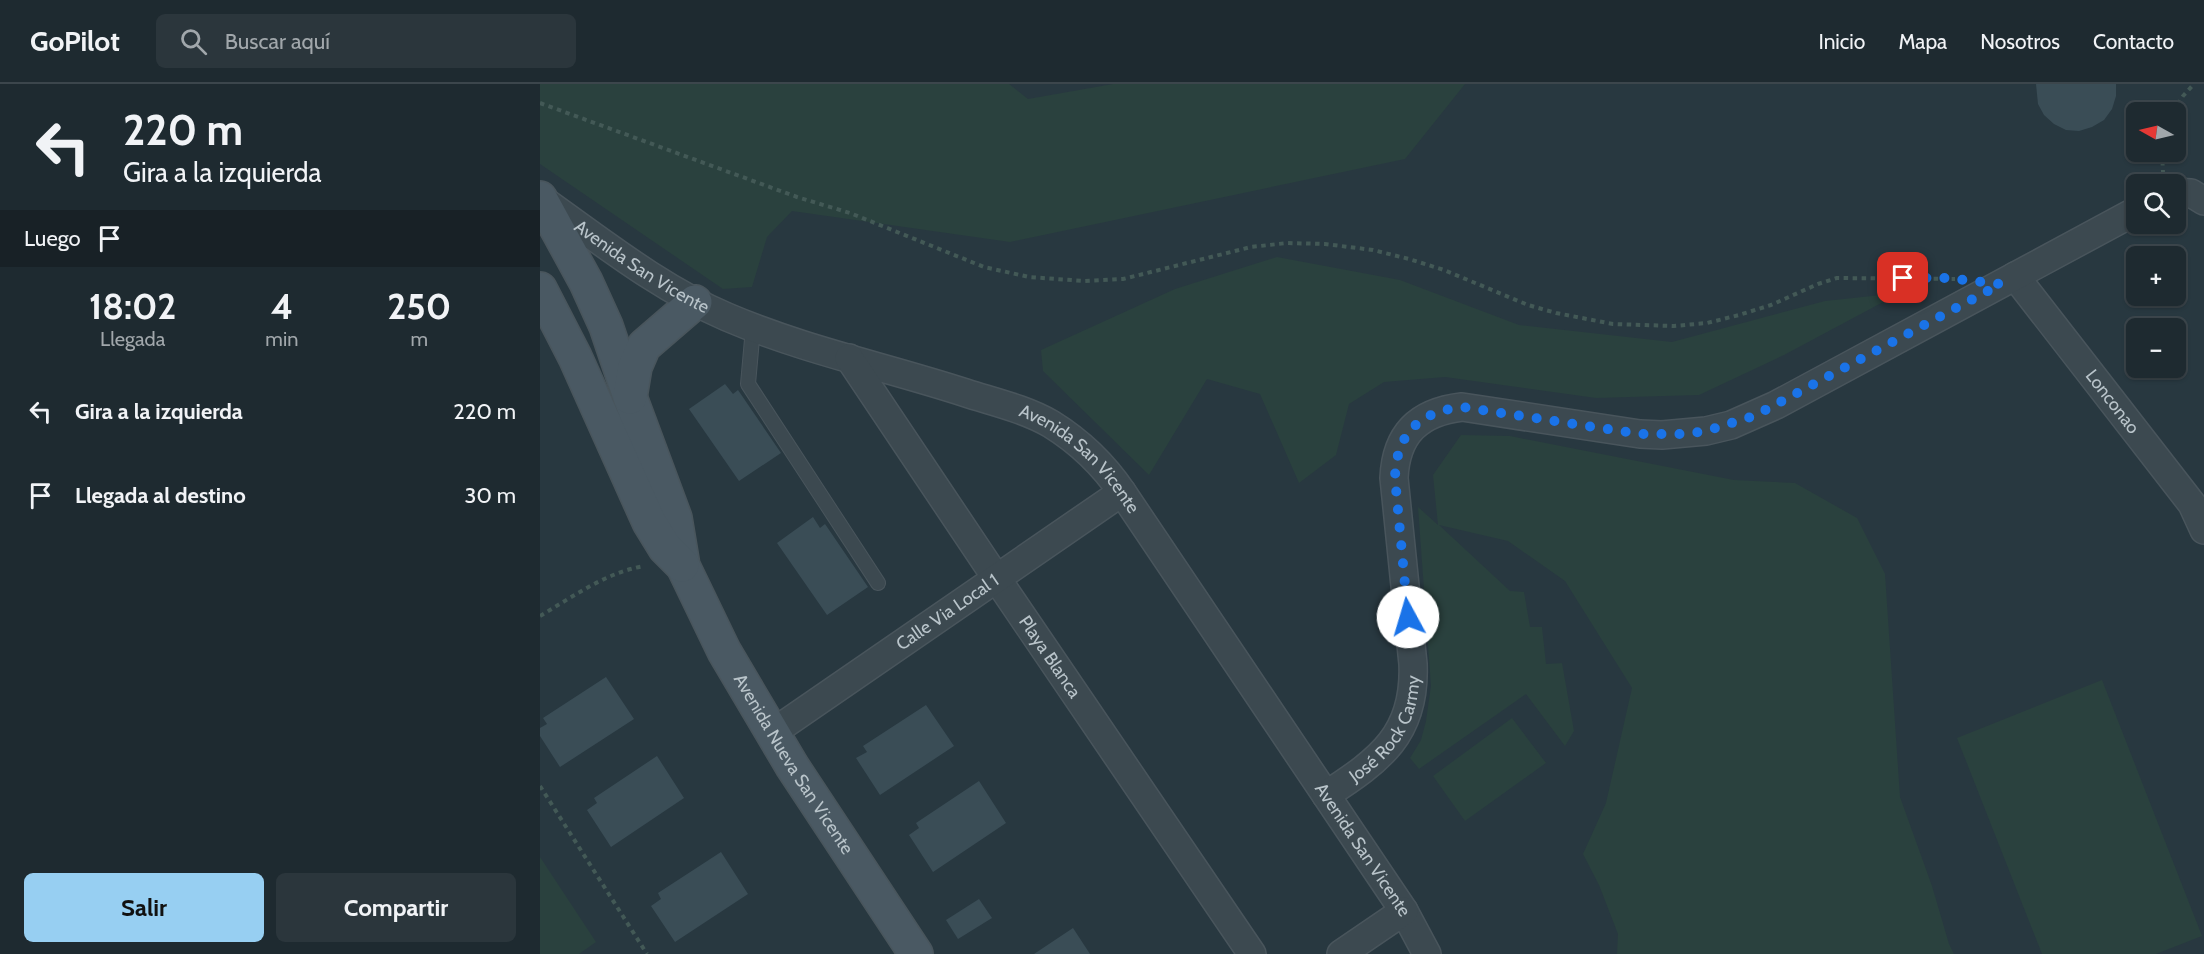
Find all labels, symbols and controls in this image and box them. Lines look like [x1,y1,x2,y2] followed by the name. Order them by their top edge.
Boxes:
[156,14,576,68] search box
[30,24,120,58] text: GoPilot
[177,25,210,58] icon: search
[225,28,330,55] text: Buscar aquí
[1818,29,1865,54] text: Inicio
[1898,29,1947,54] text: Mapa
[1980,29,2060,54] text: Nosotros
[2093,29,2174,54] text: Contacto
[2126,102,2186,162] north arrow
[2126,102,2186,378] map controls
[123,104,243,156] text: 220 m
[24,108,102,186] icon: left
[123,156,322,189] text: Gira a la izquierda
[2126,174,2186,234] button: search
[570,215,713,318] street label: Avenida San Vicente
[93,222,126,255] icon: arrive
[24,225,81,252] text: Luego
[2126,246,2186,306] button: +
[1877,252,1928,303] pin
[1886,261,1919,294] icon: arrive
[89,284,176,328] text: 18:02
[271,284,293,328] text: 4
[387,284,451,328] text: 250
[2126,318,2186,378] button: −
[100,327,165,351] text: Llegada
[265,327,298,351] text: min
[410,327,428,351] text: m
[2081,365,2144,438] street label: Lonconao
[24,395,57,428] icon: left
[75,398,243,425] text: Gira a la izquierda
[453,398,516,425] text: 220 m
[1016,400,1144,518] street label: Avenida San Vicente
[24,479,57,512] icon: arrive
[75,482,246,509] text: Llegada al destino
[464,482,516,509] text: 30 m
[892,569,1003,655] street label: Calle Via Local 1
[1376,585,1440,649] position arrow
[1014,611,1086,702] street label: Playa Blanca
[729,670,858,859] street label: Avenida Nueva San Vicente
[1344,675,1424,788] street label: José Rock Carmy
[1310,779,1416,921] street label: Avenida San Vicente
[24,873,264,942] button: Salir
[276,873,516,942] button: Compartir

